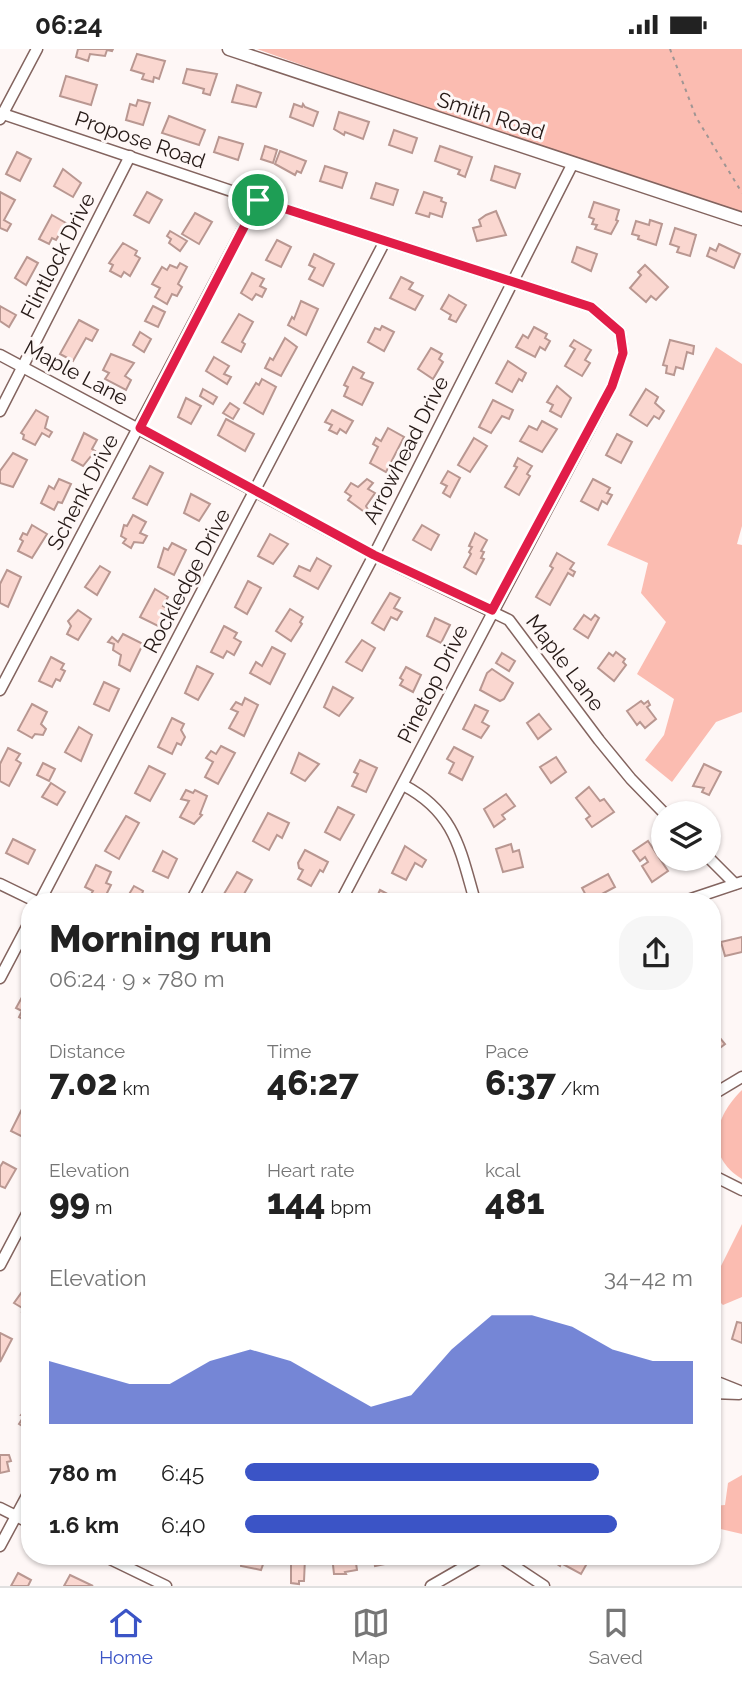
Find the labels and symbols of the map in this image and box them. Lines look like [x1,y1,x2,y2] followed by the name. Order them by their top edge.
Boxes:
[434,86,548,145] street label: Smith Road
[72,106,209,174] street label: Propose Road
[228,170,288,230] pin
[15,189,100,323] street label: Flintlock Drive
[20,335,133,410] street label: Maple Lane
[358,372,454,528] street label: Arrowhead Drive
[42,430,124,554] street label: Schenk Drive
[138,504,235,657] street label: Rockledge Drive
[521,610,610,716] street label: Maple Lane
[392,620,473,747] street label: Pinetop Drive

